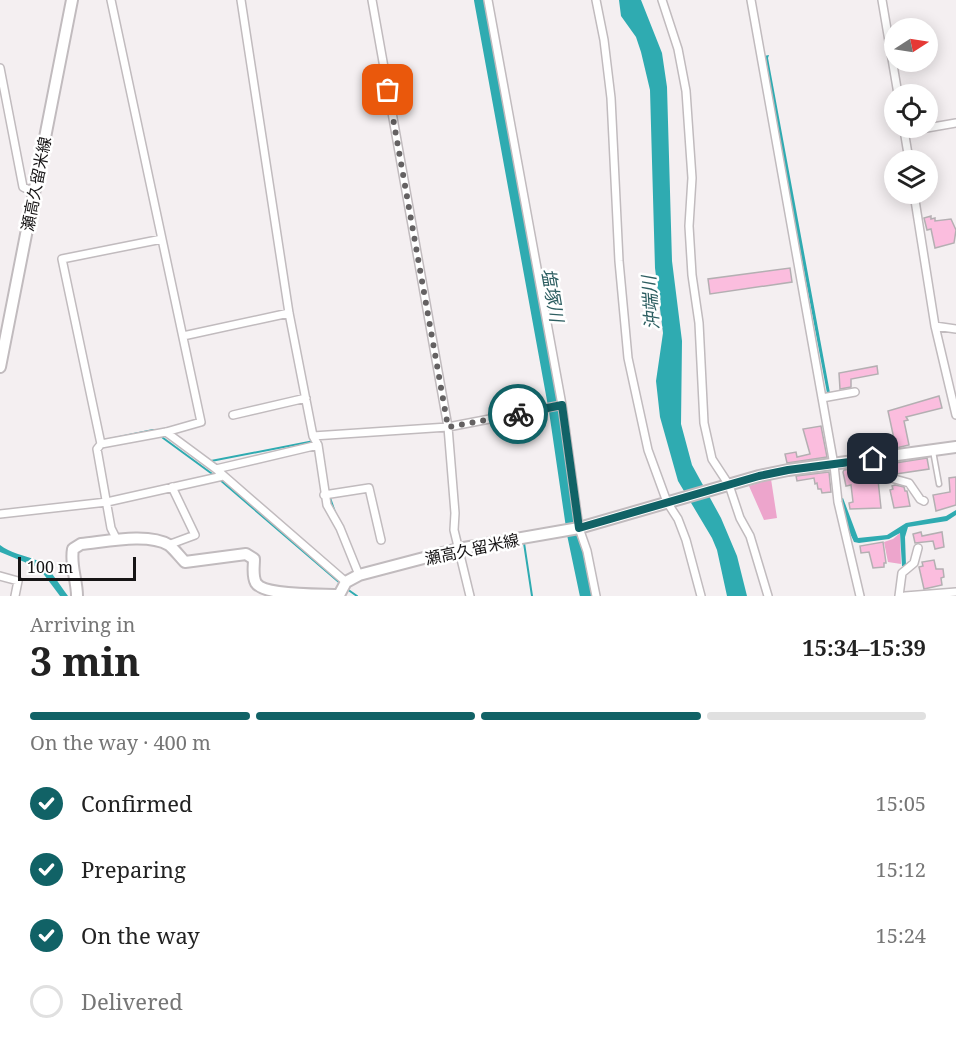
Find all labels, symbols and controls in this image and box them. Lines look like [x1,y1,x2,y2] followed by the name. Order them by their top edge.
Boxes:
[884,18,938,72] north arrow
[884,18,938,204] map controls
[362,64,413,115] pin
[371,73,404,106] icon: bag
[884,84,938,138] button: locate
[16,135,56,233] street label: 瀬高久留米線
[884,150,938,204] button: layers
[536,266,570,325] water label: 塩塚川
[636,273,664,331] water label: 沖端川
[488,384,548,444] courier
[502,398,535,431] icon: bike
[847,433,898,484] pin
[856,442,889,475] icon: home
[423,528,521,570] street label: 瀬高久留米線
[18,554,136,582] scale bar
[27,556,73,578] text: 100 m
[30,611,135,638] text: Arriving in
[802,632,926,662] text: 15:34–15:39
[30,634,140,687] text: 3 min
[30,729,211,756] text: On the way · 400 m
[30,787,63,820] icon: check
[81,788,192,818] text: Confirmed
[876,790,926,817] text: 15:05
[30,853,63,886] icon: check
[81,854,186,884] text: Preparing
[876,856,926,883] text: 15:12
[30,919,63,952] icon: check
[81,920,200,950] text: On the way
[876,922,926,949] text: 15:24
[81,986,183,1016] text: Delivered

